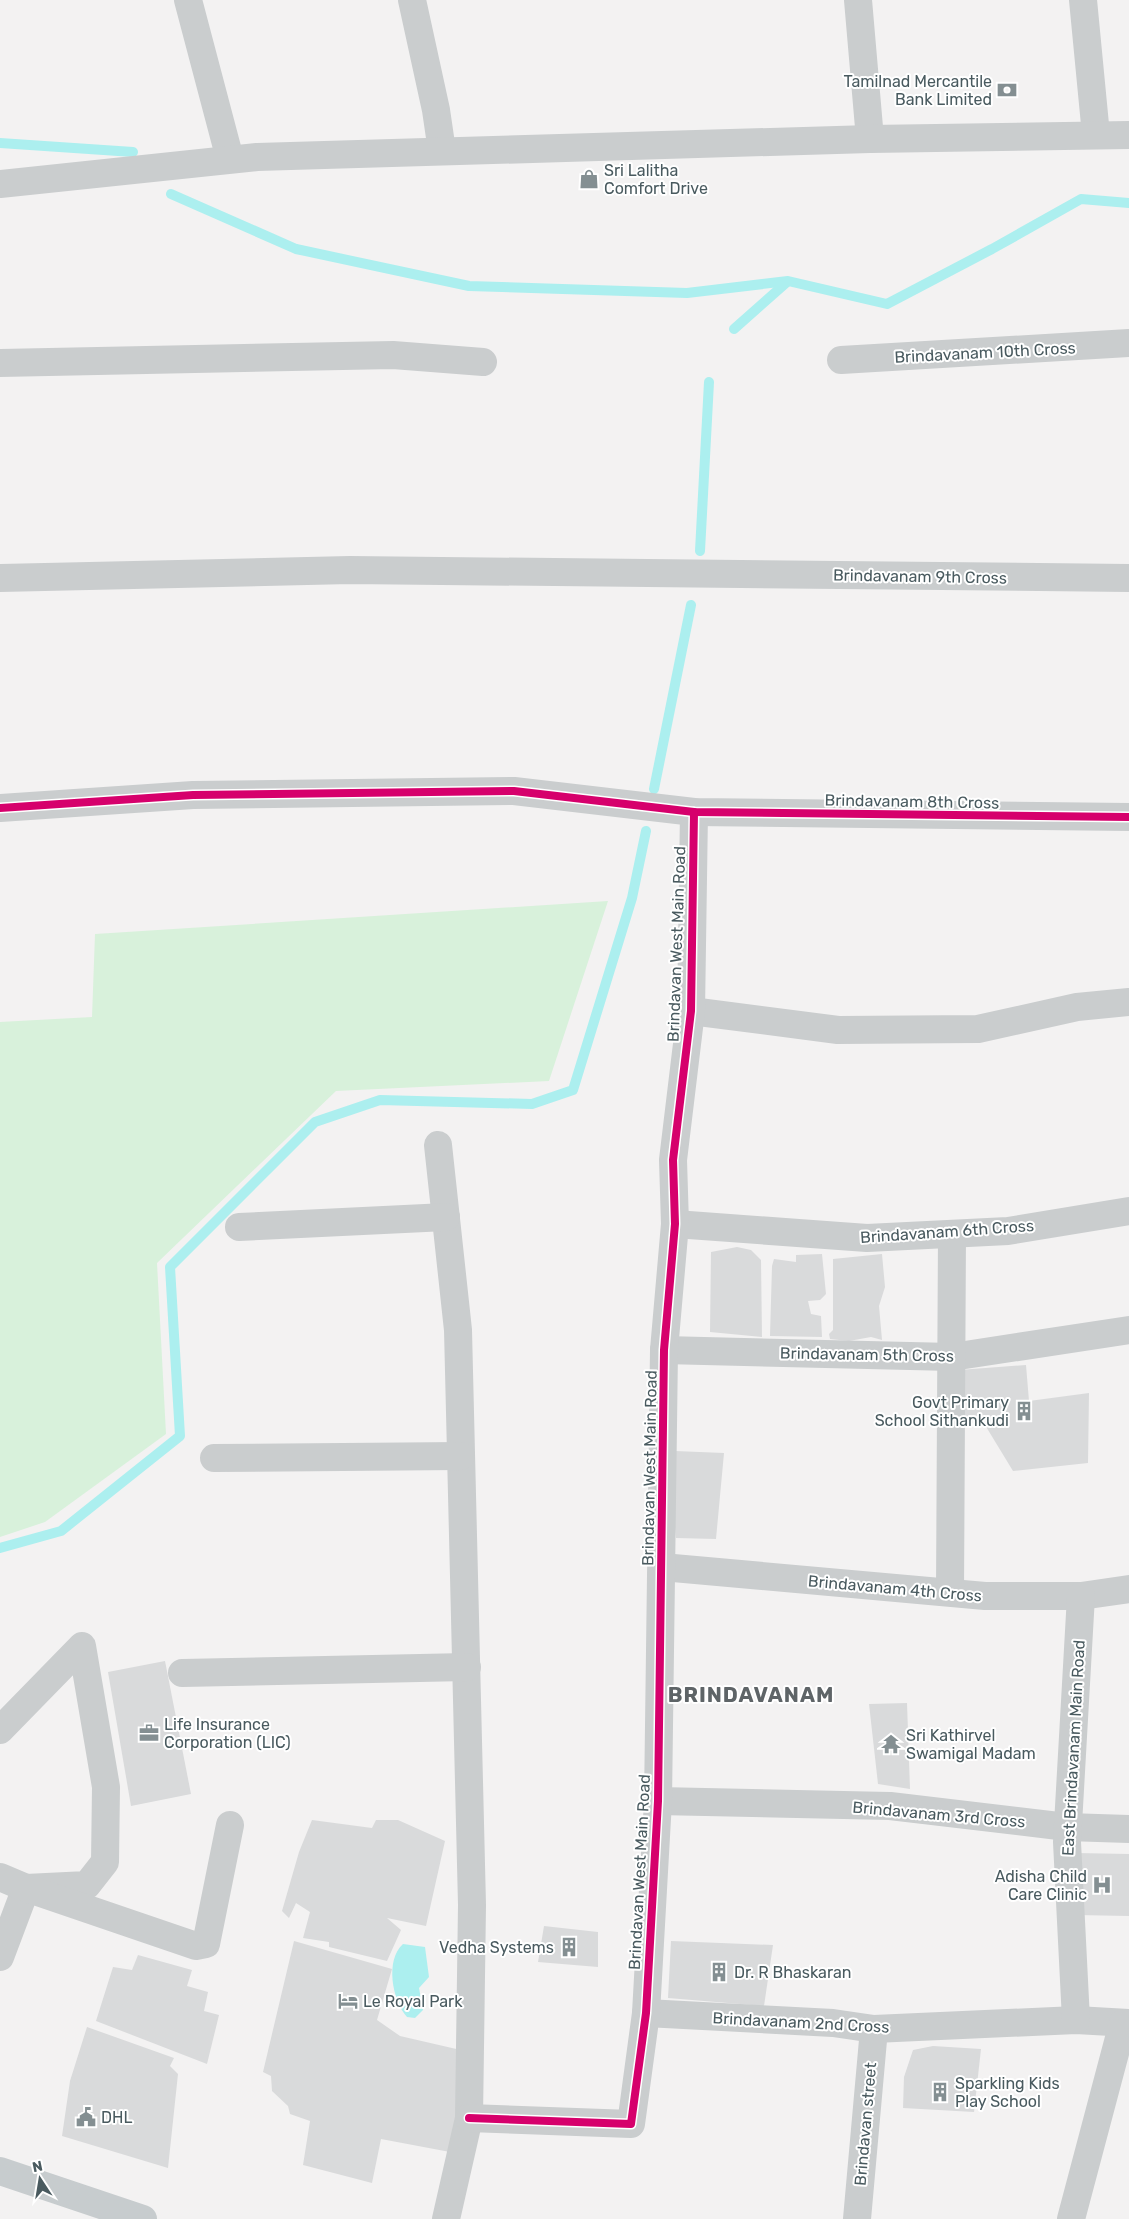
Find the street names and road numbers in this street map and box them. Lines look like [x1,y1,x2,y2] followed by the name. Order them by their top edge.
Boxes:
[894,338,1076,367] street label: Brindavanam 10th Cross
[833,565,1007,588] street label: Brindavanam 9th Cross
[824,790,1000,813] street label: Brindavanam 8th Cross
[664,846,689,1042] street label: Brindavan West Main Road
[859,1216,1035,1247] street label: Brindavanam 6th Cross
[780,1343,954,1366] street label: Brindavanam 5th Cross
[638,1370,661,1566] street label: Brindavan West Main Road
[807,1571,983,1606] street label: Brindavanam 4th Cross
[1058,1639,1089,1857] street label: East Brindavanam Main Road
[625,1774,654,1970] street label: Brindavan West Main Road
[852,1797,1026,1832] street label: Brindavanam 3rd Cross
[712,2008,890,2037] street label: Brindavanam 2nd Cross
[851,2061,880,2187] street label: Brindavan street

